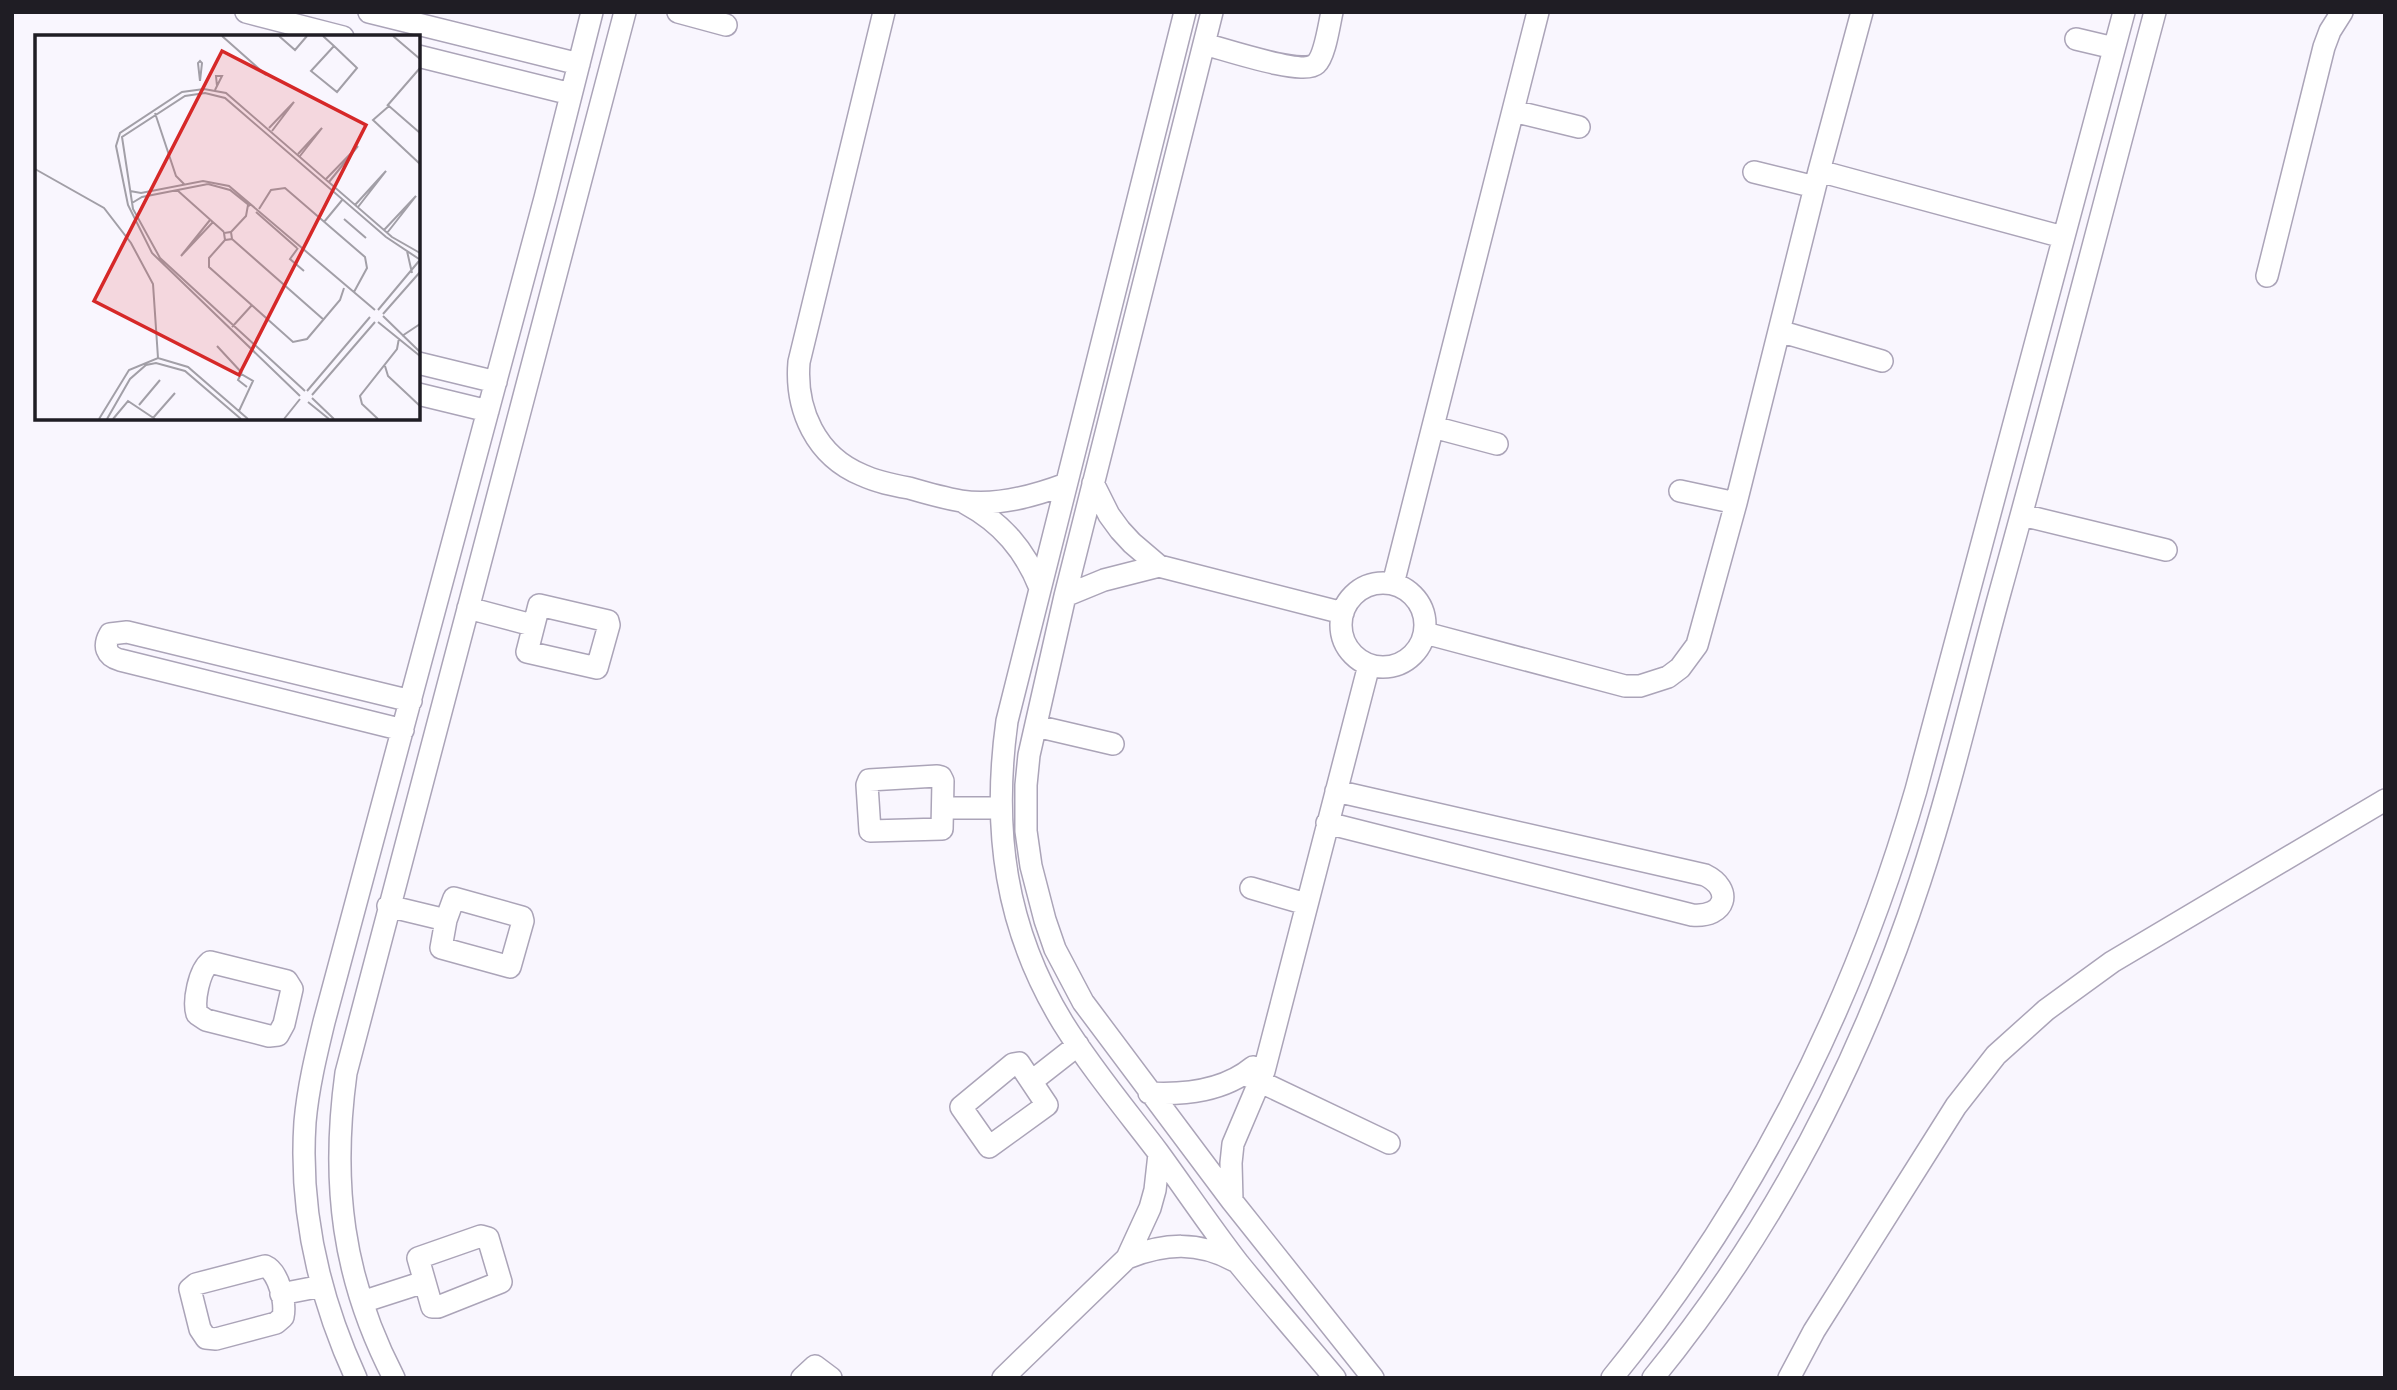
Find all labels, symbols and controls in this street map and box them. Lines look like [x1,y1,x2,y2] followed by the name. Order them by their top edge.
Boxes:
[35,35,420,420] inset map

